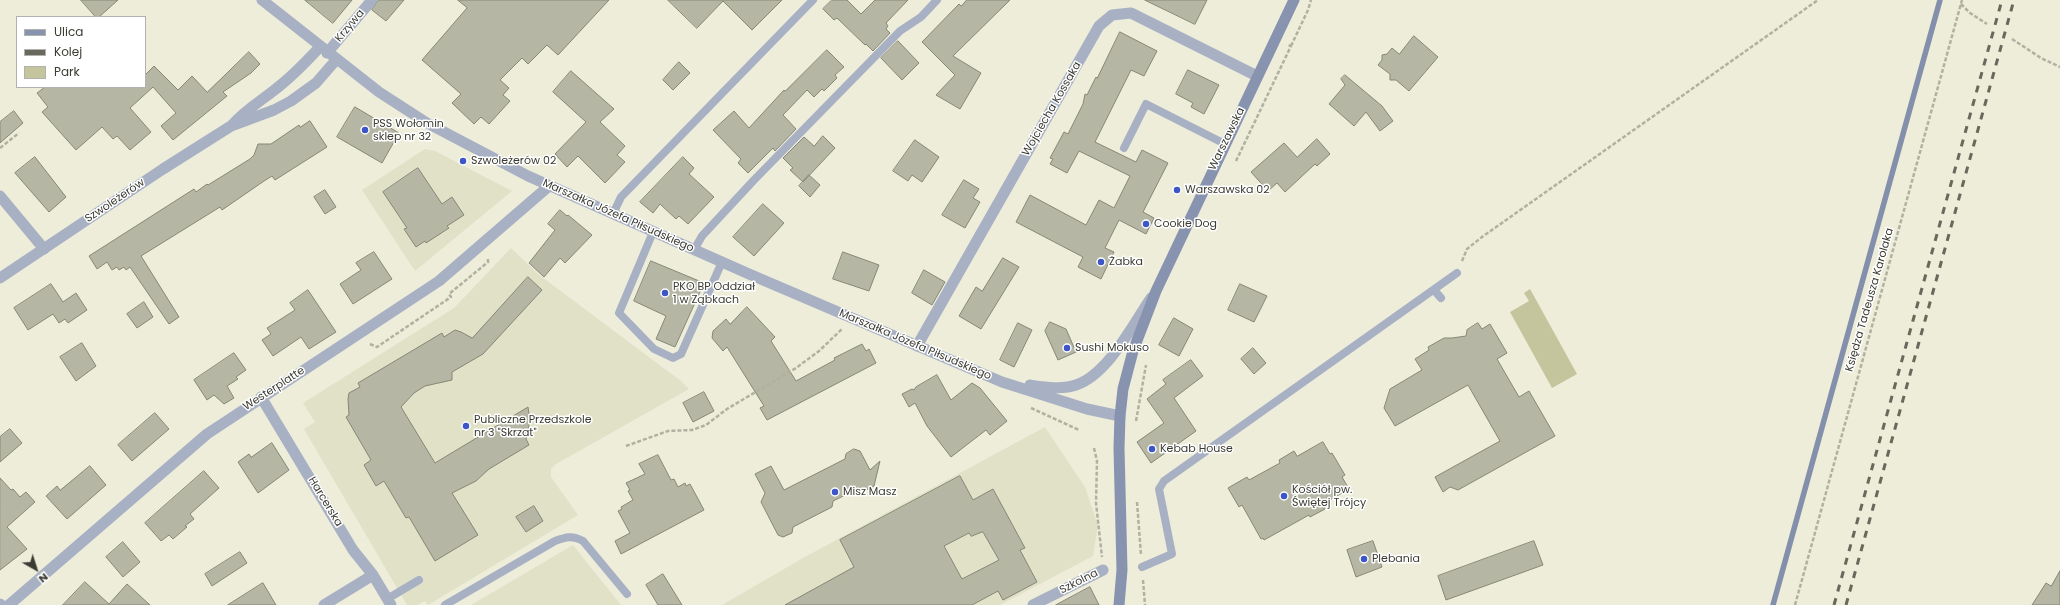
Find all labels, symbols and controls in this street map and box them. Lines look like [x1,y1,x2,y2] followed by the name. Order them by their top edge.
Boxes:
[333,7,367,45] street label: Krzywa
[16,16,146,88] legend
[54,23,83,40] text: Ulica
[54,43,82,60] text: Kolej
[1020,60,1084,158] street label: Wojciecha Kossaka
[54,63,80,80] text: Park
[1206,105,1248,173] street label: Warszawska
[373,117,444,143] place label: PSS Wołomin sklep nr 32
[360,125,370,135] marker: PSS Wołomin sklep nr 32
[471,154,556,168] place label: Szwoleżerów 02
[458,156,468,166] marker: Szwoleżerów 02
[83,176,147,226] street label: Szwoleżerów
[540,177,696,255] street label: Marszałka Józefa Piłsudskiego
[1185,183,1269,197] place label: Warszawska 02
[1172,185,1182,195] marker: Warszawska 02
[1154,217,1217,231] place label: Cookie Dog
[1141,219,1151,229] marker: Cookie Dog
[1843,227,1897,373] street label: Księdza Tadeusza Karolaka
[1109,255,1143,269] place label: Żabka
[1096,257,1106,267] marker: Żabka
[673,280,755,306] place label: PKO BP Oddział 1 w Ząbkach
[660,288,670,298] marker: PKO BP Oddział 1 w Ząbkach
[837,307,993,383] street label: Marszałka Józefa Piłsudskiego
[1075,341,1149,355] place label: Sushi Mokuso
[1062,343,1072,353] marker: Sushi Mokuso
[241,364,307,414] street label: Westerplatte
[474,413,591,439] place label: Publiczne Przedszkole nr 3 "Skrzat"
[461,421,471,431] marker: Publiczne Przedszkole nr 3 "Skrzat"
[1160,442,1233,456] place label: Kebab House
[1147,444,1157,454] marker: Kebab House
[305,475,345,529] street label: Harcerska
[1292,483,1366,509] place label: Kościół pw. Świętej Trójcy
[843,485,897,499] place label: Misz Masz
[830,487,840,497] marker: Misz Masz
[1279,491,1289,501] marker: Kościół pw. Świętej Trójcy
[16,549,56,589] north arrow
[1372,552,1420,566] place label: Plebania
[1359,554,1369,564] marker: Plebania
[1058,567,1100,597] street label: Szkolna
[35,570,52,587] text: N

